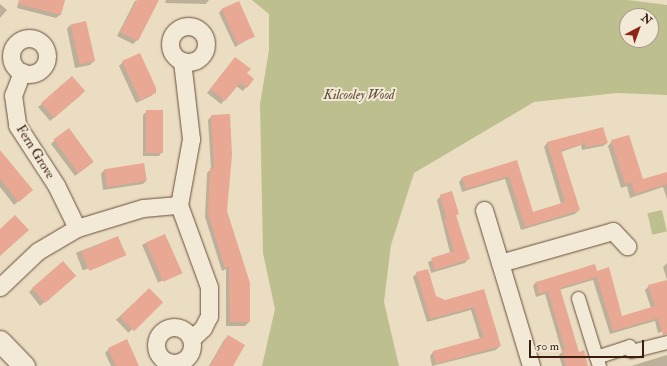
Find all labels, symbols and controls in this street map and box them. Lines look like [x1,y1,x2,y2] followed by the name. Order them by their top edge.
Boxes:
[619,8,659,48] north arrow
[639,11,655,27] text: N
[324,87,394,103] park label: Kilcooley Wood
[12,122,58,182] street label: Fern Grove
[531,332,646,358] scale bar
[536,339,559,354] text: 50 m

